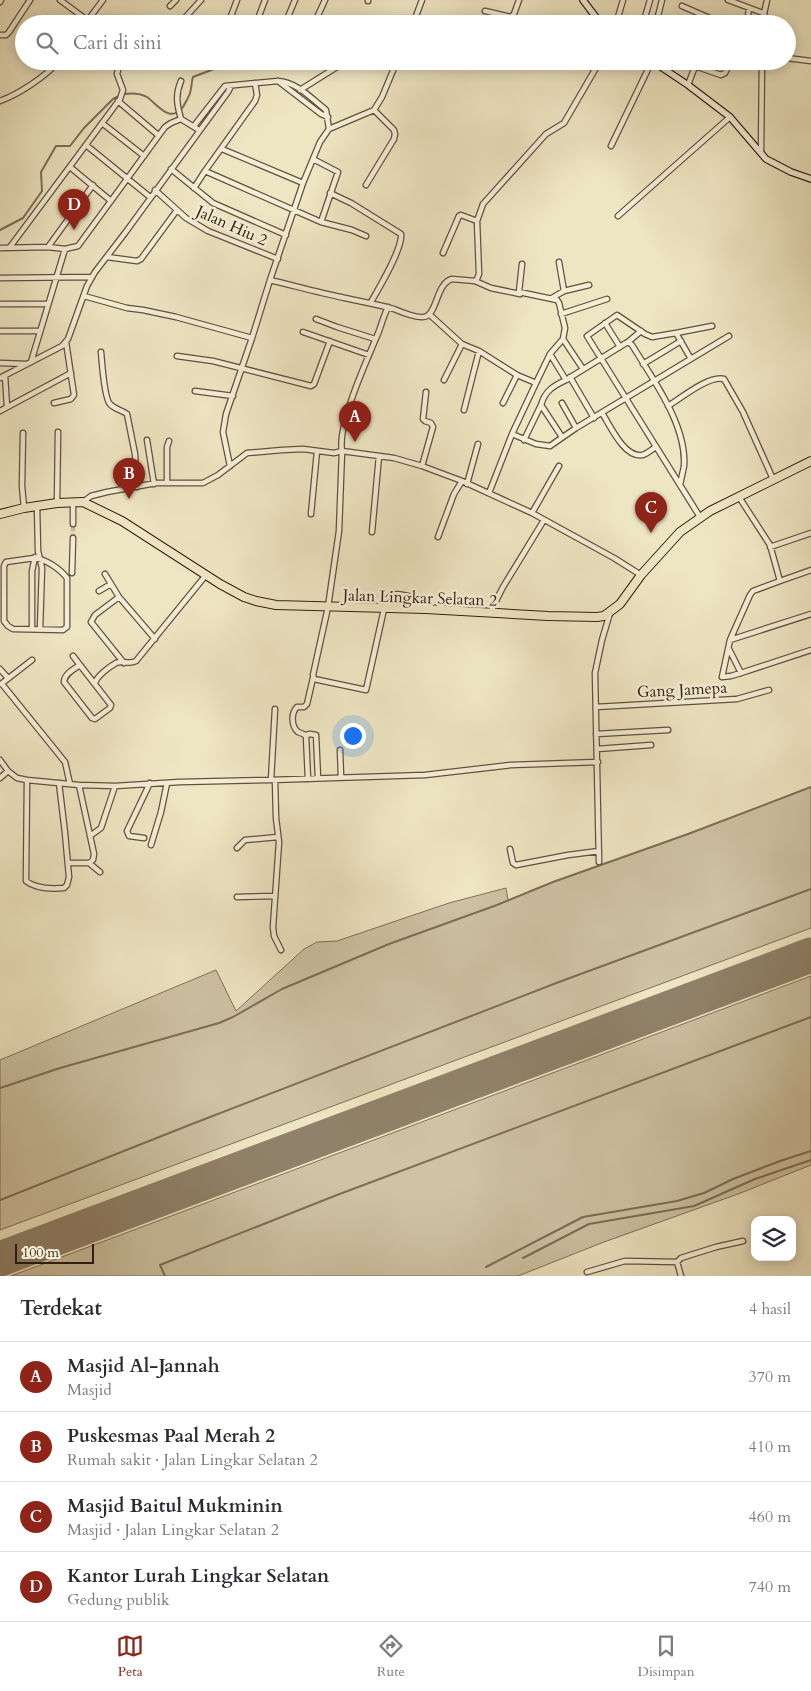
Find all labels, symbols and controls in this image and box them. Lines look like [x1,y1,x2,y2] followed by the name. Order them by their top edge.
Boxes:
[15,15,796,70] search box
[33,29,61,57] icon: search
[73,30,162,56] text: Cari di sini
[58,189,90,230] pin: D
[191,200,271,251] street label: Jalan Hiu 2
[339,401,371,442] pin: A
[113,458,145,499] pin: B
[635,492,667,533] pin: C
[340,584,497,612] street label: Jalan Lingkar Selatan 2
[636,677,728,703] street label: Gang Jamepa
[340,723,366,749] your location
[751,1216,796,1261] map controls
[751,1216,796,1261] button: layers
[15,1241,94,1264] scale bar
[22,1243,59,1262] text: 100 m
[20,1294,102,1323] text: Terdekat
[749,1298,791,1320] text: 4 hasil
[67,1353,219,1379] text: Masjid Al-Jannah
[30,1366,42,1388] text: A
[749,1366,791,1388] text: 370 m
[67,1379,112,1401] text: Masjid
[67,1423,275,1449] text: Puskesmas Paal Merah 2
[30,1436,42,1458] text: B
[749,1436,791,1458] text: 410 m
[67,1449,318,1471] text: Rumah sakit · Jalan Lingkar Selatan 2
[67,1493,283,1519] text: Masjid Baitul Mukminin
[30,1506,42,1528] text: C
[749,1506,791,1528] text: 460 m
[67,1519,279,1541] text: Masjid · Jalan Lingkar Selatan 2
[67,1563,329,1589] text: Kantor Lurah Lingkar Selatan
[29,1576,43,1598] text: D
[749,1576,791,1598] text: 740 m
[67,1589,170,1611] text: Gedung publik
[116,1632,144,1681] tab: Peta
[377,1632,405,1681] tab: Rute
[638,1632,695,1681] tab: Disimpan

